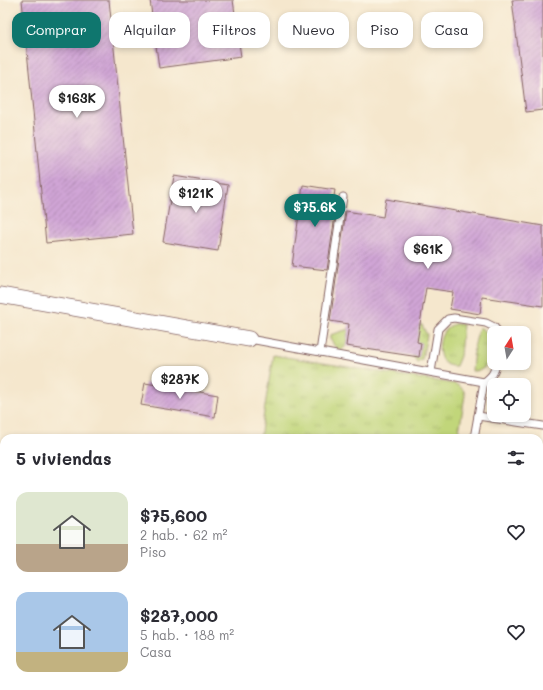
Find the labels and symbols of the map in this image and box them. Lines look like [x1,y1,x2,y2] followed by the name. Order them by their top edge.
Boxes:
[49,85,105,119] pin: $163K
[168,180,224,214] pin: $121K
[282,194,348,228] pin: $75.6K
[404,236,452,270] pin: $61K
[487,326,531,370] north arrow
[152,366,208,400] pin: $287K

